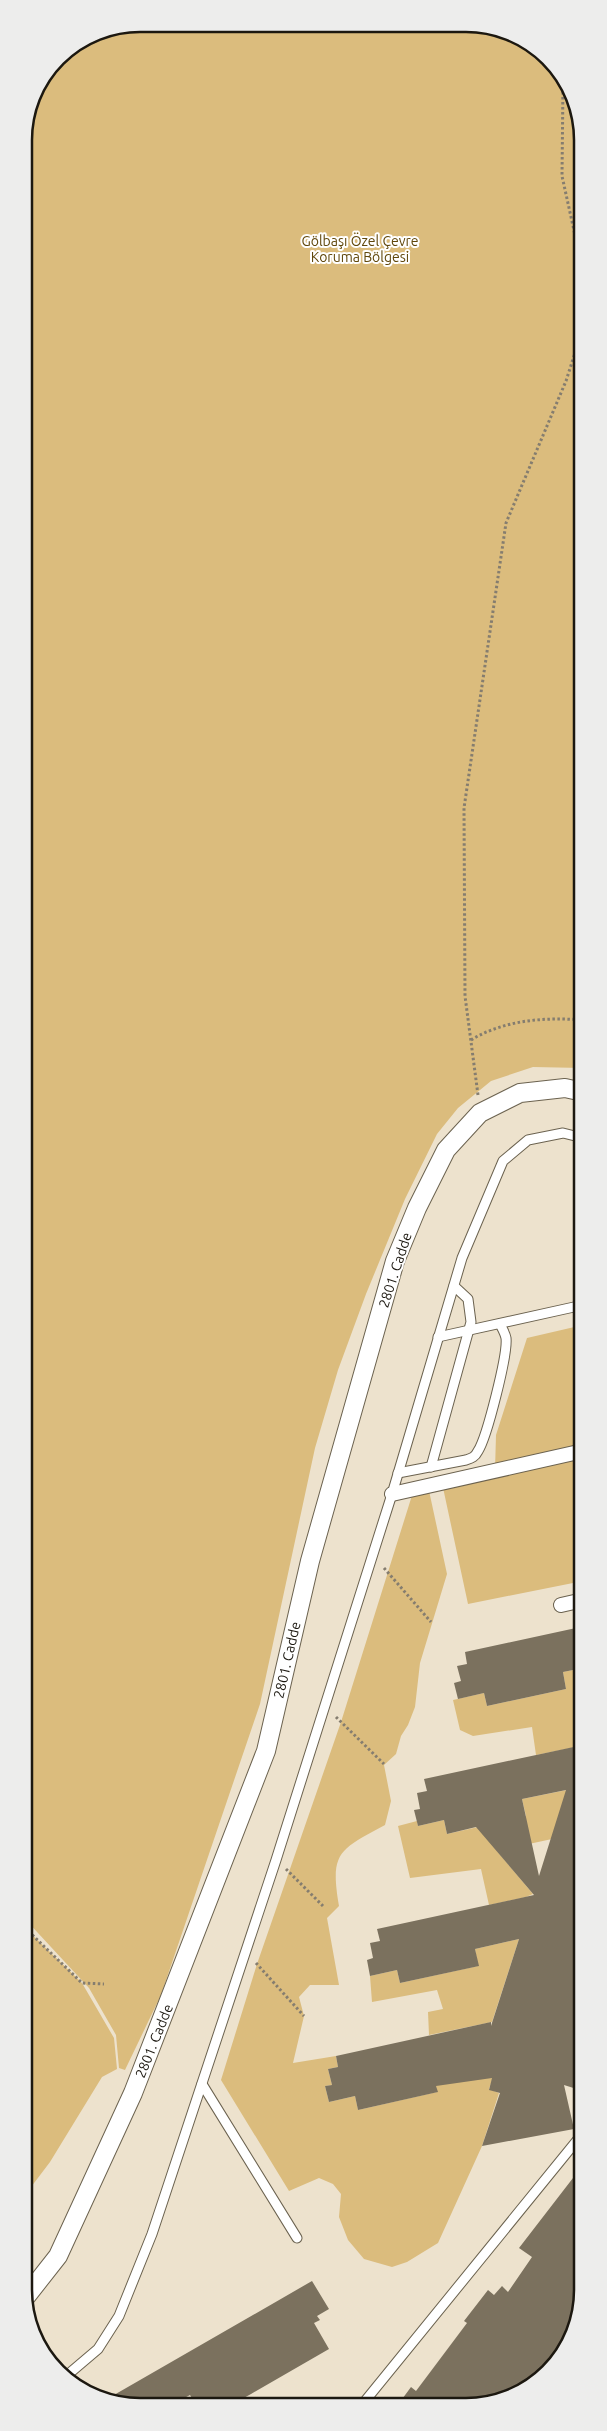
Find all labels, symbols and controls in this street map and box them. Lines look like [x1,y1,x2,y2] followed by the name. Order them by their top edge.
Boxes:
[301,232,419,265] park label: Gölbaşı Özel Çevre Koruma Bölgesi
[375,1230,415,1310] street label: 2801. Cadde
[270,1620,304,1700] street label: 2801. Cadde
[132,2002,176,2080] street label: 2801. Cadde

